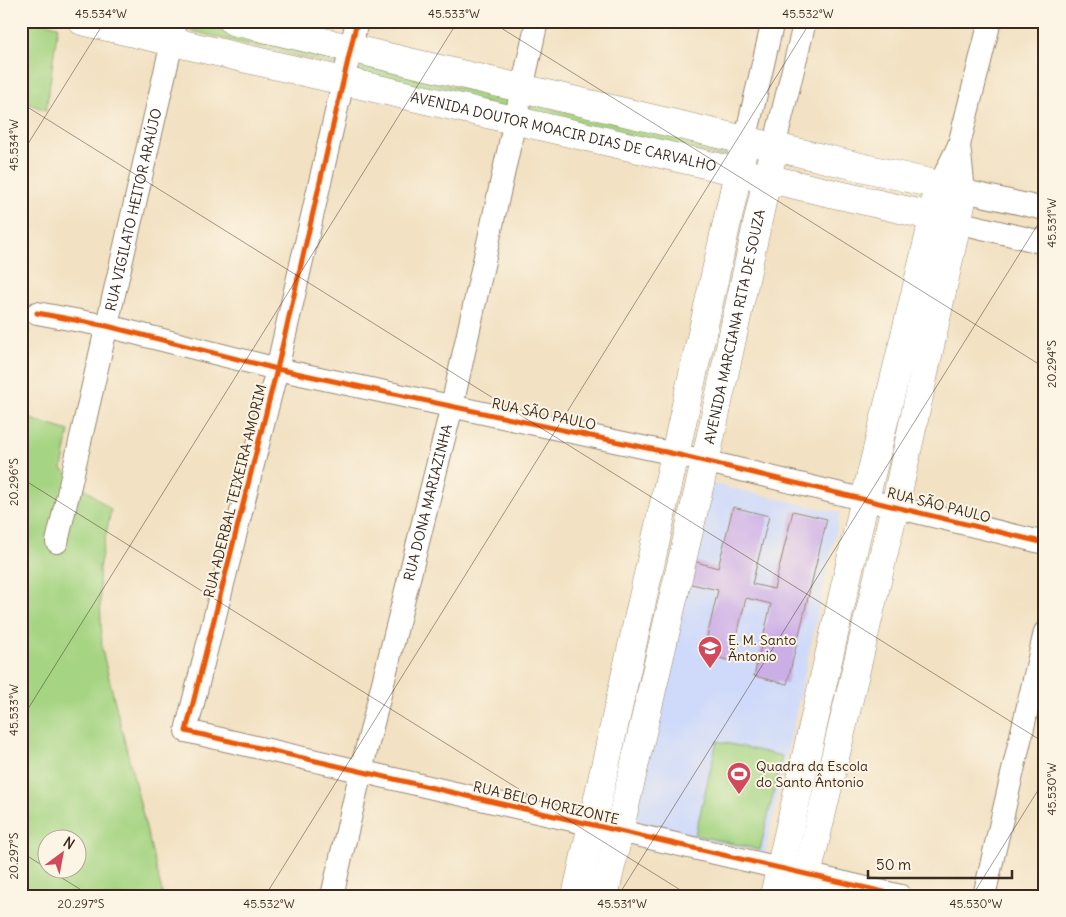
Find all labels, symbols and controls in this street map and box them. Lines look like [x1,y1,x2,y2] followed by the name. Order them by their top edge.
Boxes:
[75,6,127,21] text: 45.534°W
[428,6,480,21] text: 45.533°W
[782,6,834,21] text: 45.532°W
[409,88,718,175] street label: AVENIDA DOUTOR MOACIR DIAS DE CARVALHO
[101,106,166,313] street label: RUA VIGILATO HEITOR ARAÚJO
[6,119,21,171] text: 45.534°W
[1044,198,1059,248] text: 45.531°W
[700,208,769,446] street label: AVENIDA MARCIANA RITA DE SOUZA
[1044,340,1059,388] text: 20.294°S
[200,382,270,600] street label: RUA ADERBAL TEIXEIRA AMORIM
[490,394,598,434] street label: RUA SÃO PAULO
[400,422,456,583] street label: RUA DONA MARIAZINHA
[6,458,21,506] text: 20.296°S
[885,483,993,527] street label: RUA SÃO PAULO
[728,631,797,665] place label: E. M. Santo Ãntonio
[697,635,723,669] school or university icon: E. M. Santo Ãntonio
[6,684,21,736] text: 45.533°W
[756,757,868,791] place label: Quadra da Escola do Santo Ântonio
[726,761,752,795] sports icon: Quadra da Escola do Santo Ântonio
[1044,762,1059,815] text: 45.530°W
[471,777,621,829] street label: RUA BELO HORIZONTE
[38,830,88,880] north arrow
[6,832,21,880] text: 20.297°S
[60,833,78,853] text: N
[868,847,1012,879] scale bar
[876,855,911,874] text: 50 m
[58,896,105,911] text: 20.297°S
[243,896,295,911] text: 45.532°W
[597,896,647,911] text: 45.531°W
[950,896,1003,911] text: 45.530°W

